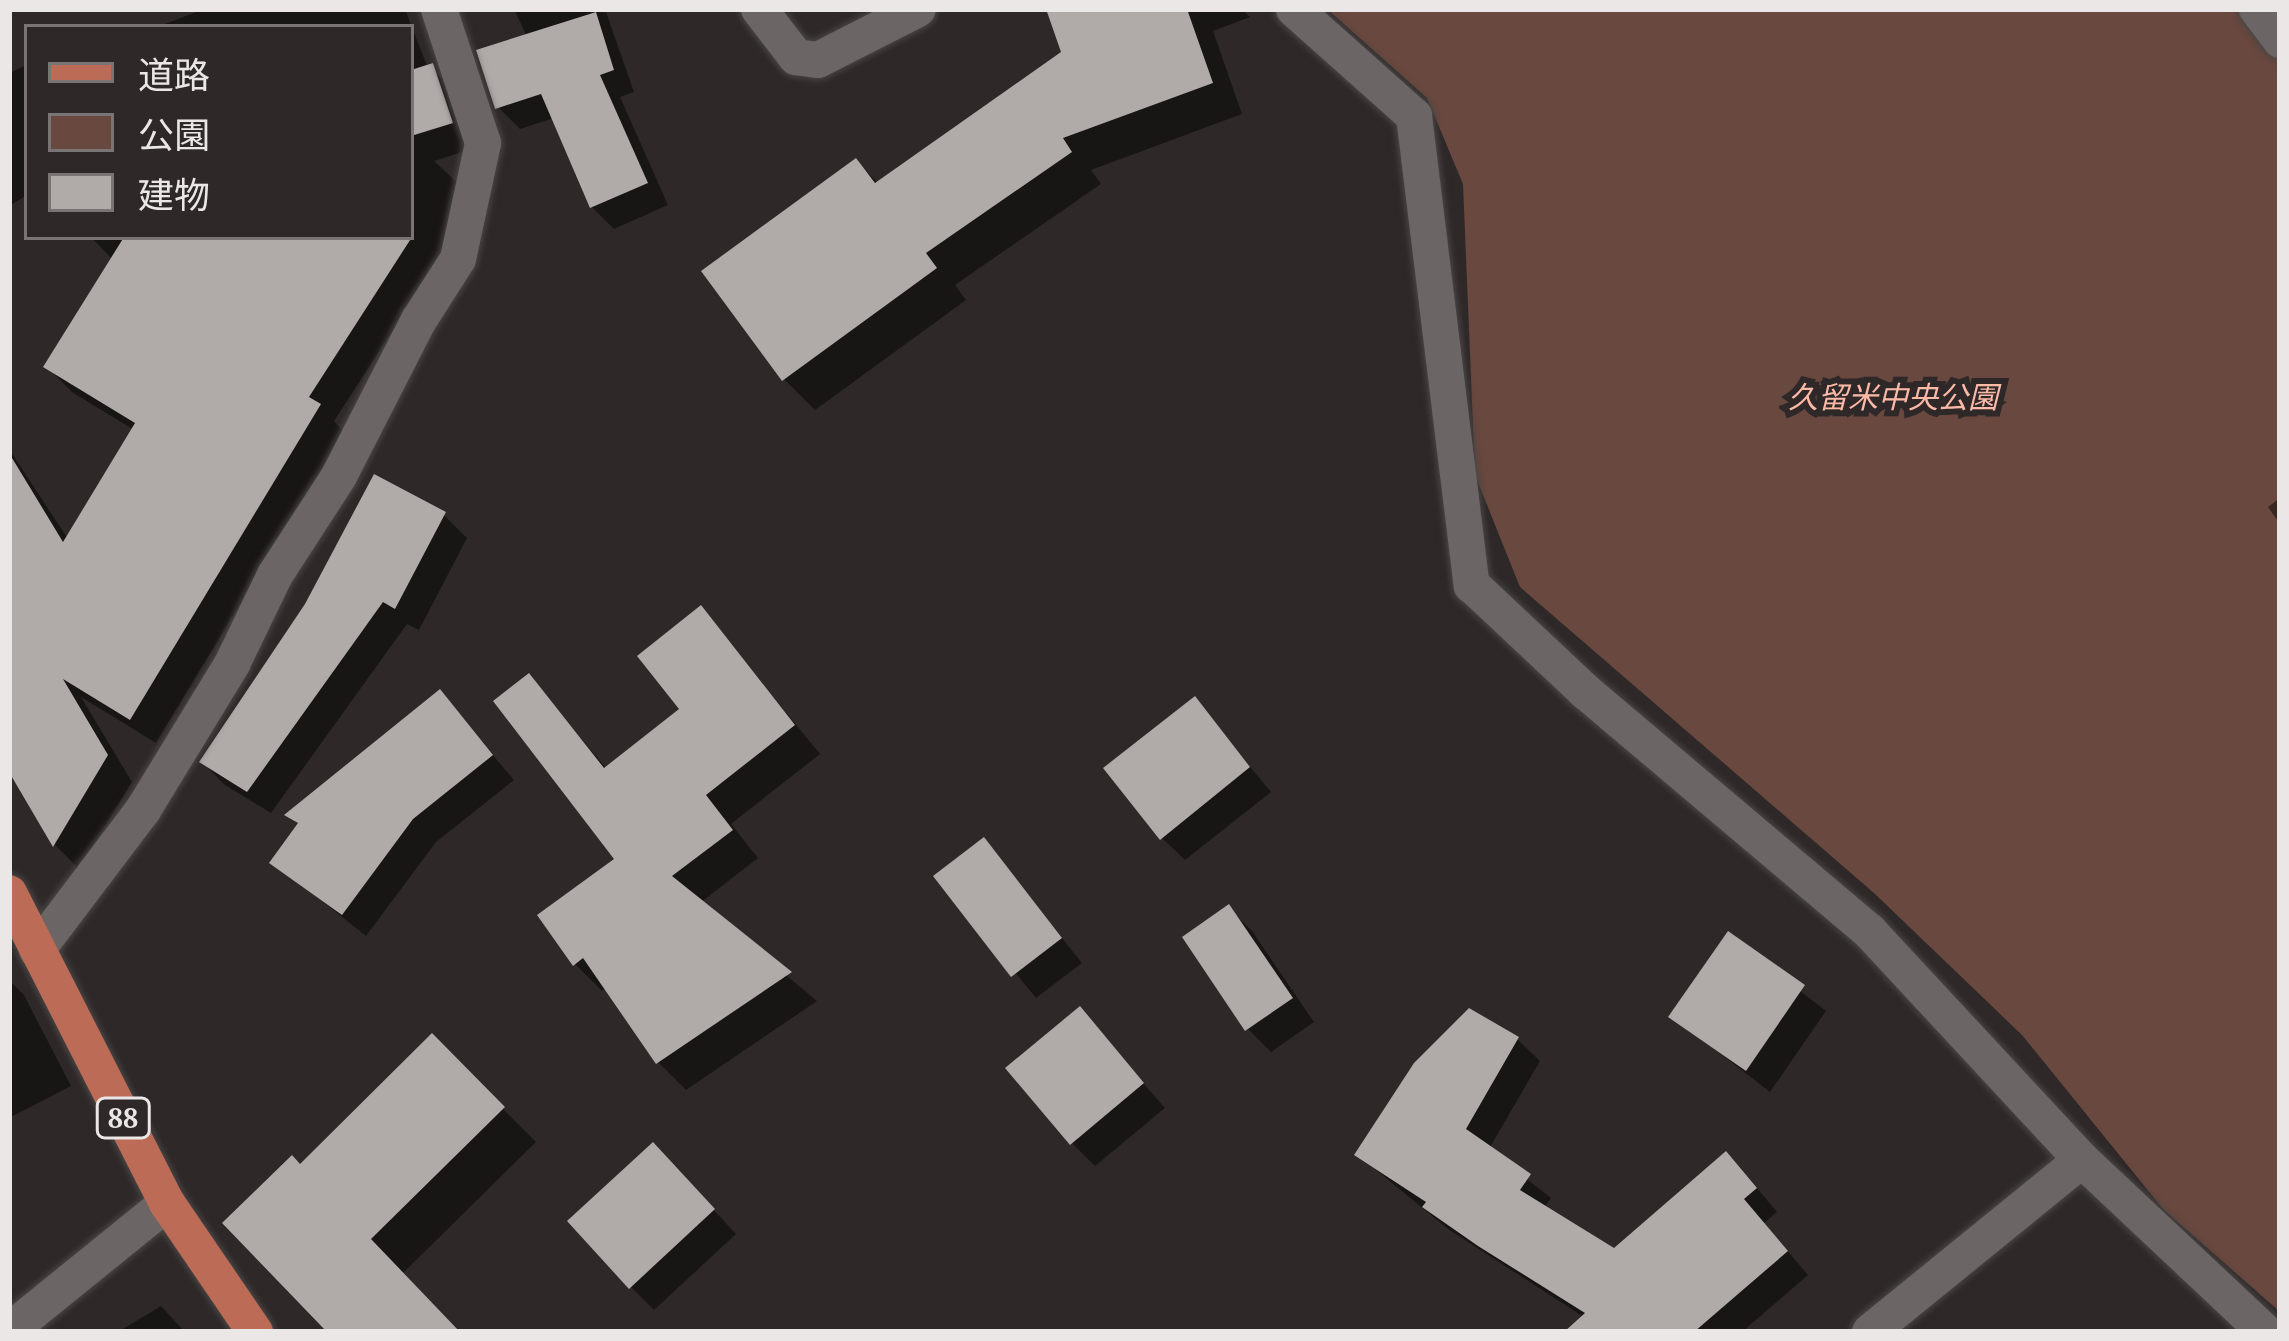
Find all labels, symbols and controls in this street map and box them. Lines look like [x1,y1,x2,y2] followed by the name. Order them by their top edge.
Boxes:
[24,24,414,240] legend
[138,50,210,99] text: 道路
[138,110,210,159] text: 公園
[138,170,210,219] text: 建物
[1788,379,1998,415] park label: 久留米中央公園
[93,1097,153,1139] road number: 88

